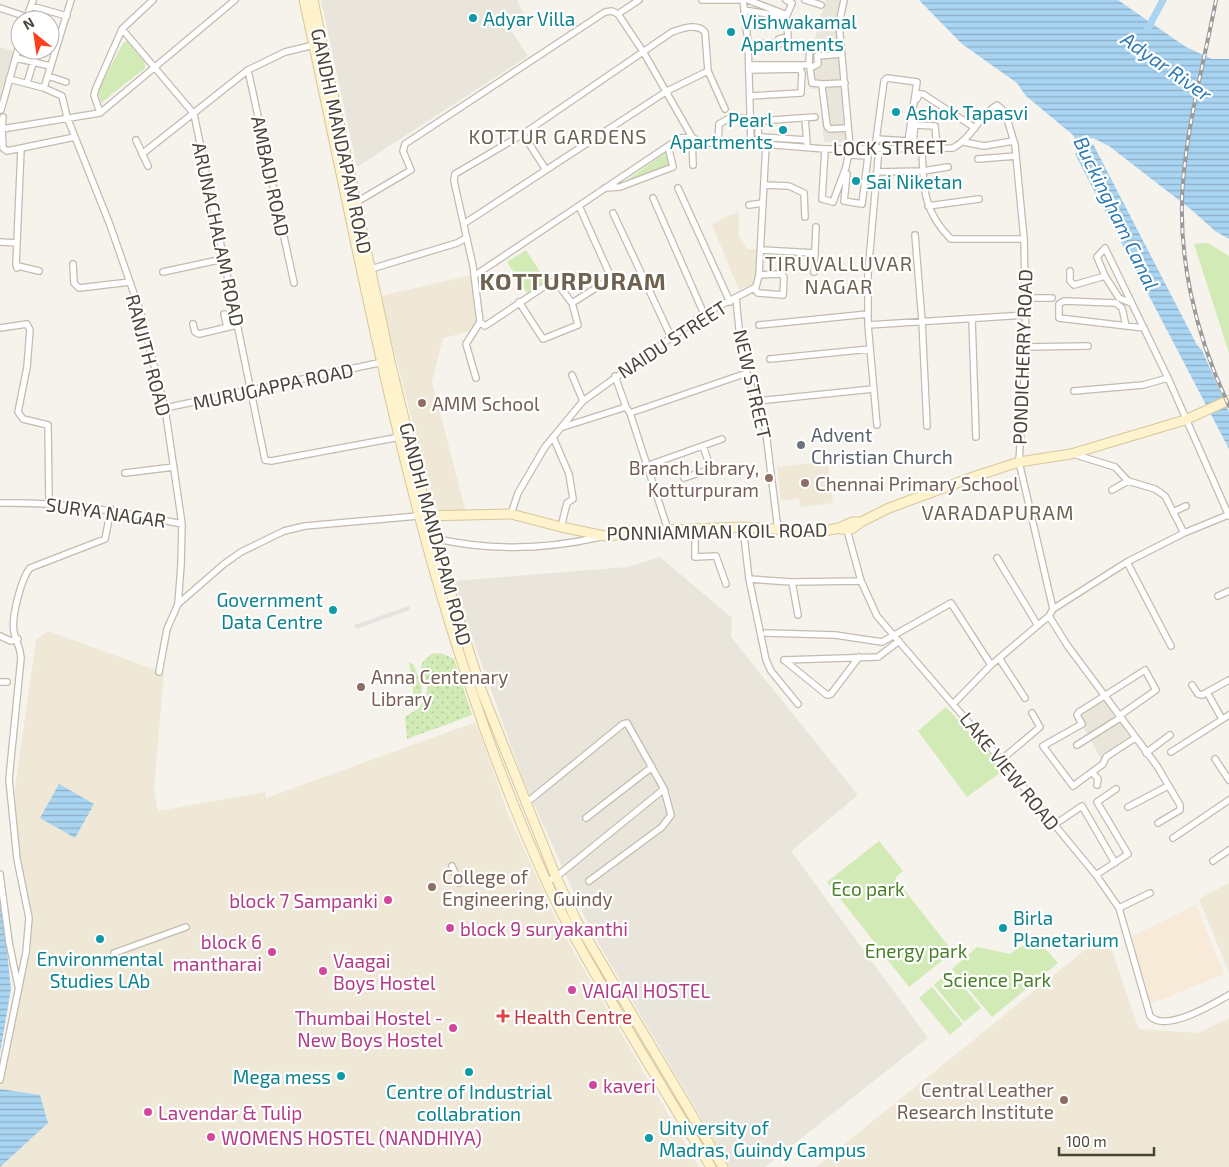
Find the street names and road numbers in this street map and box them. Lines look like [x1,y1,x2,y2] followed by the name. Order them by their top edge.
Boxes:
[307,26,377,256] street label: GANDHI MANDAPAM ROAD
[247,114,295,238] street label: AMBADI ROAD
[833,135,947,159] street label: LOCK STREET
[188,140,250,328] street label: ARUNACHALAM ROAD
[1007,269,1037,445] street label: PONDICHERRY ROAD
[122,292,176,418] street label: RANJITH ROAD
[613,295,731,383] street label: NAIDU STREET
[729,327,777,441] street label: NEW STREET
[191,358,355,414] street label: MURUGAPPA ROAD
[395,420,477,648] street label: GANDHI MANDAPAM ROAD
[45,492,167,532] street label: SURYA NAGAR
[606,518,828,544] street label: PONNIAMMAN KOIL ROAD
[955,707,1065,835] street label: LAKE VIEW ROAD

